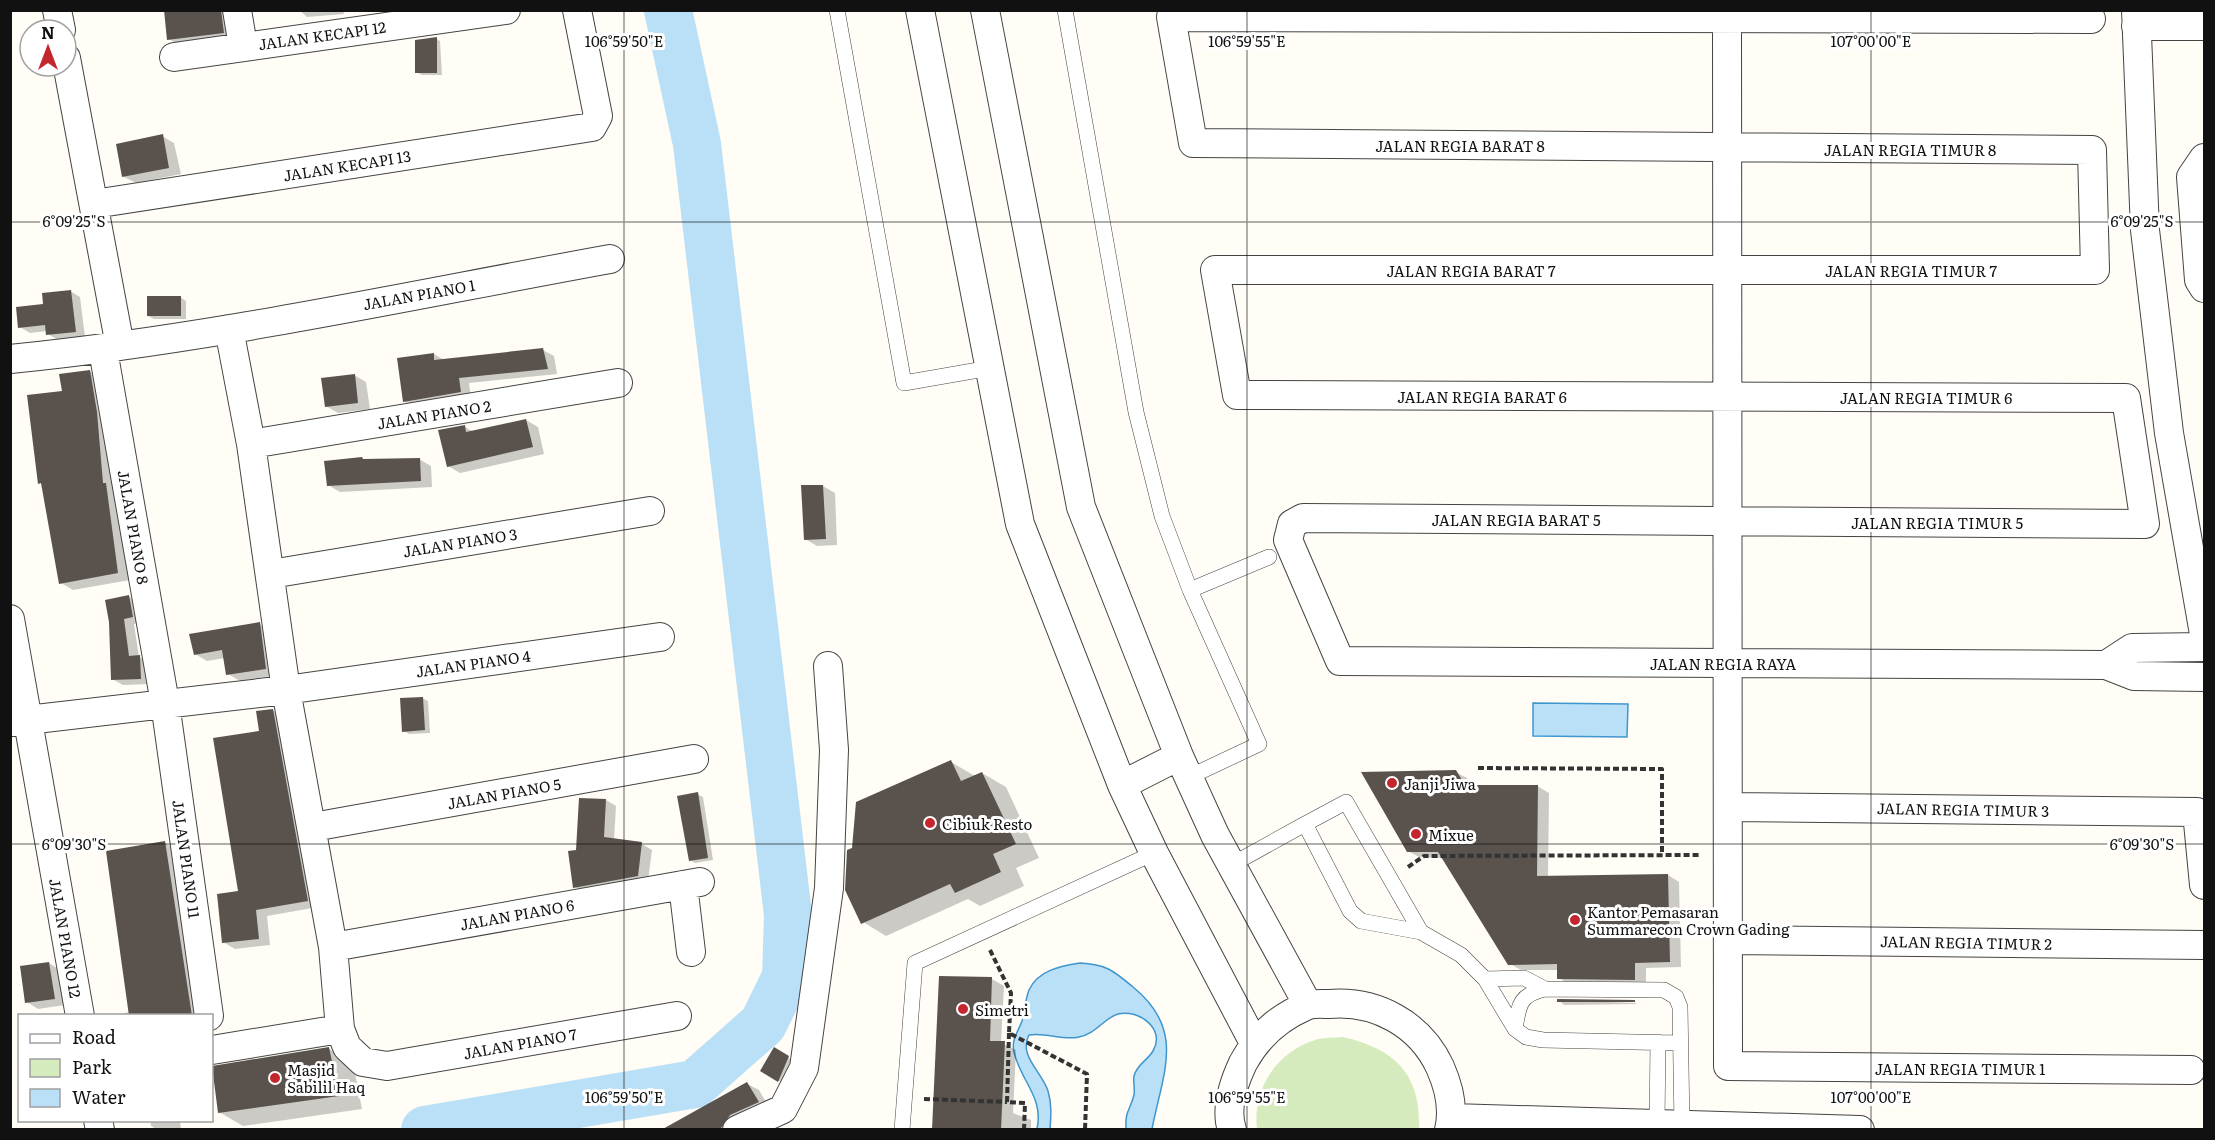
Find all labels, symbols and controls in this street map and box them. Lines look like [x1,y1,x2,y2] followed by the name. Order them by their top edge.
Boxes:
[257,15,388,55] street label: JALAN KECAPI 12
[18,18,78,78] north arrow
[41,20,55,44] text: N
[585,29,663,52] text: 106°59'50"E
[1208,29,1286,52] text: 106°59'55"E
[1831,29,1911,52] text: 107°00'00"E
[1375,134,1545,157] street label: JALAN REGIA BARAT 8
[1824,138,1996,161] street label: JALAN REGIA TIMUR 8
[282,144,412,186] street label: JALAN KECAPI 13
[42,209,106,232] text: 6°09'25"S
[2110,209,2174,232] text: 6°09'25"S
[1386,259,1556,282] street label: JALAN REGIA BARAT 7
[1825,259,1997,282] street label: JALAN REGIA TIMUR 7
[361,273,477,315] street label: JALAN PIANO 1
[1397,385,1567,408] street label: JALAN REGIA BARAT 6
[1840,386,2012,409] street label: JALAN REGIA TIMUR 6
[375,394,493,434] street label: JALAN PIANO 2
[113,468,155,586] street label: JALAN PIANO 8
[1431,508,1601,531] street label: JALAN REGIA BARAT 5
[1851,511,2023,534] street label: JALAN REGIA TIMUR 5
[401,522,519,562] street label: JALAN PIANO 3
[414,644,532,682] street label: JALAN PIANO 4
[1650,652,1796,675] street label: JALAN REGIA RAYA
[445,772,563,814] street label: JALAN PIANO 5
[1404,772,1477,795] place label: Janji Jiwa
[1385,776,1399,790] marker: Janji Jiwa
[1877,796,2049,822] street label: JALAN REGIA TIMUR 3
[167,798,207,920] street label: JALAN PIANO 11
[942,812,1033,835] place label: Cibiuk Resto
[923,816,937,830] marker: Cibiuk Resto
[1428,823,1474,846] place label: Mixue
[1409,827,1423,841] marker: Mixue
[42,832,106,855] text: 6°09'30"S
[2110,832,2174,855] text: 6°09'30"S
[44,876,88,1000] street label: JALAN PIANO 12
[458,893,576,935] street label: JALAN PIANO 6
[1587,900,1790,940] place label: Kantor Pemasaran Summarecon Crown Gading
[1568,913,1582,927] marker: Kantor Pemasaran Summarecon Crown Gading
[1880,929,2053,955] street label: JALAN REGIA TIMUR 2
[975,998,1029,1021] place label: Simetri
[956,1002,970,1016] marker: Simetri
[18,1014,213,1122] legend
[461,1022,579,1064] street label: JALAN PIANO 7
[72,1023,116,1050] text: Road
[72,1053,113,1080] text: Park
[1875,1057,2045,1080] street label: JALAN REGIA TIMUR 1
[287,1058,365,1098] place label: Masjid Sabilil Haq
[268,1071,282,1085] marker: Masjid Sabilil Haq
[72,1083,126,1110] text: Water
[585,1085,663,1108] text: 106°59'50"E
[1208,1085,1286,1108] text: 106°59'55"E
[1831,1085,1911,1108] text: 107°00'00"E

